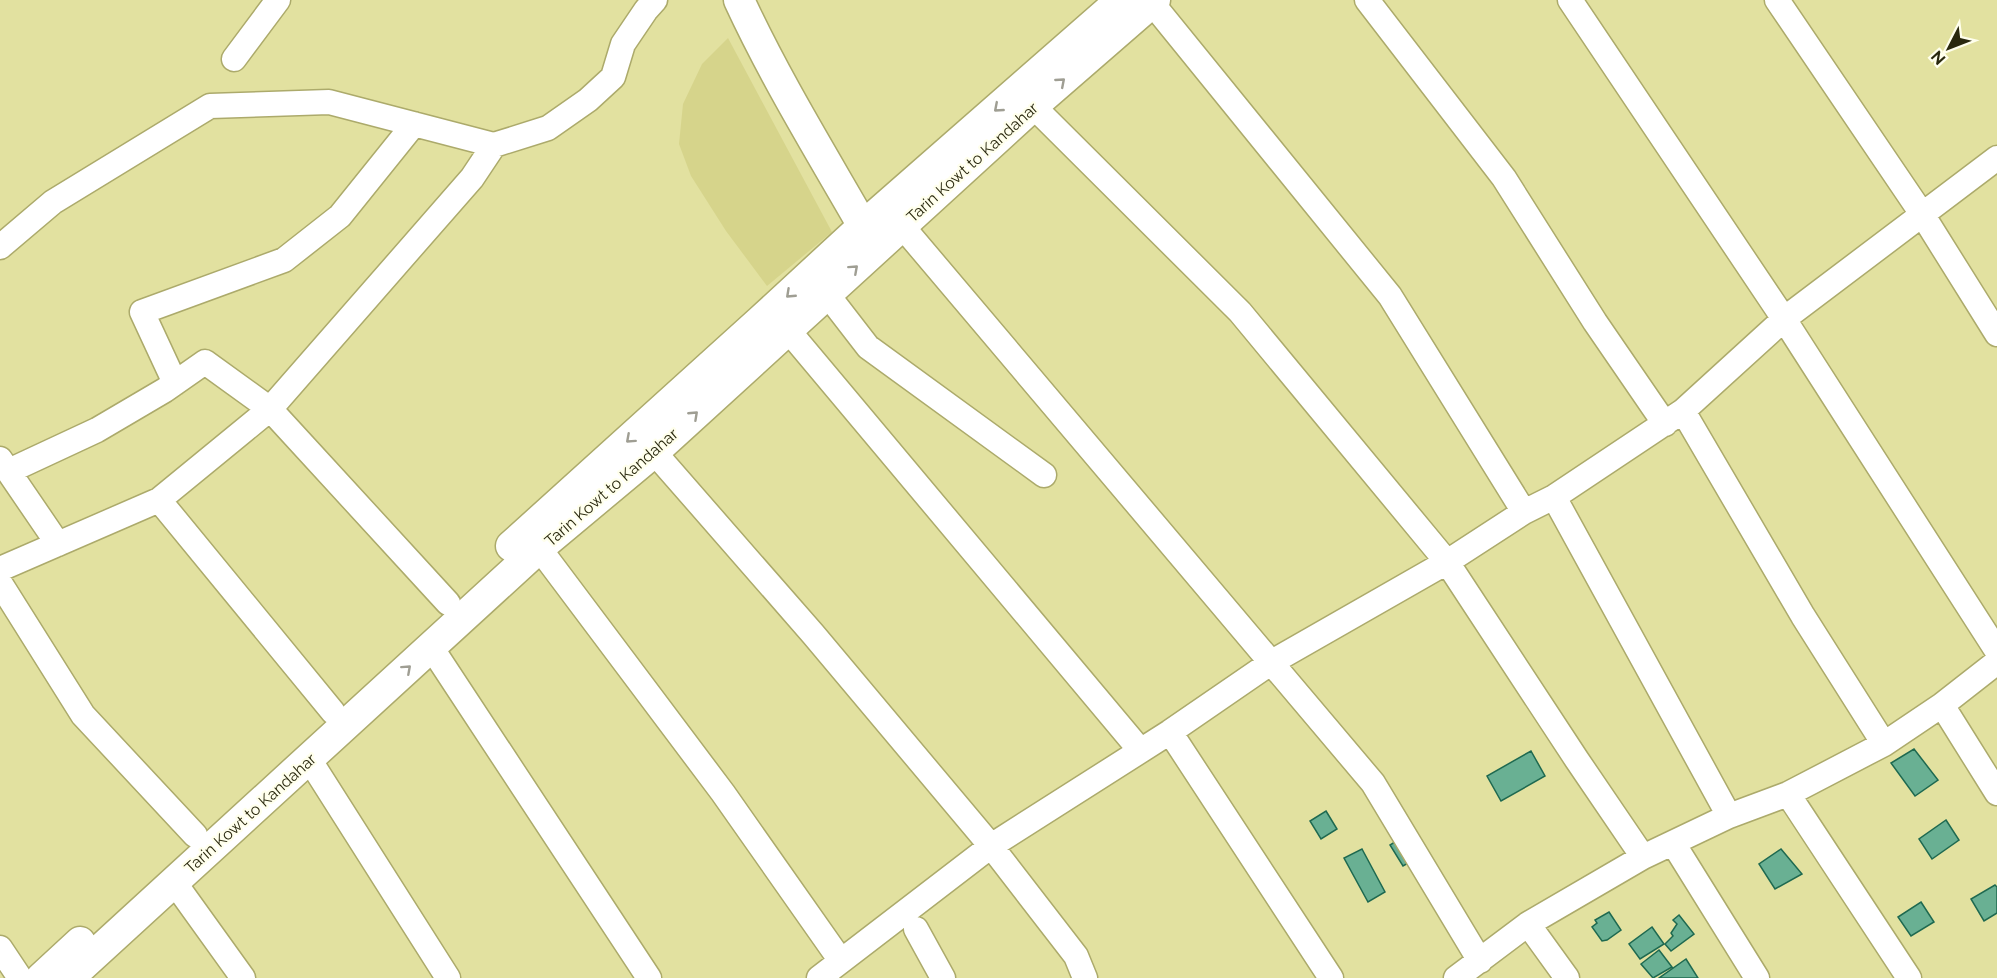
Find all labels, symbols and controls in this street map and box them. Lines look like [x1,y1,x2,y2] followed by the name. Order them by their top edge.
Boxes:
[1919,18,1979,78] north arrow
[1927,47,1949,69] text: N
[1054,78,1065,89] one-way arrow
[903,98,1042,226] street label: Tarin Kowt to Kandahar
[994,101,1005,112] one-way arrow
[847,265,858,276] one-way arrow
[786,286,797,297] one-way arrow
[688,411,698,422] one-way arrow
[541,424,682,550] street label: Tarin Kowt to Kandahar
[626,432,637,443] one-way arrow
[400,665,411,676] one-way arrow
[181,749,320,877] street label: Tarin Kowt to Kandahar

